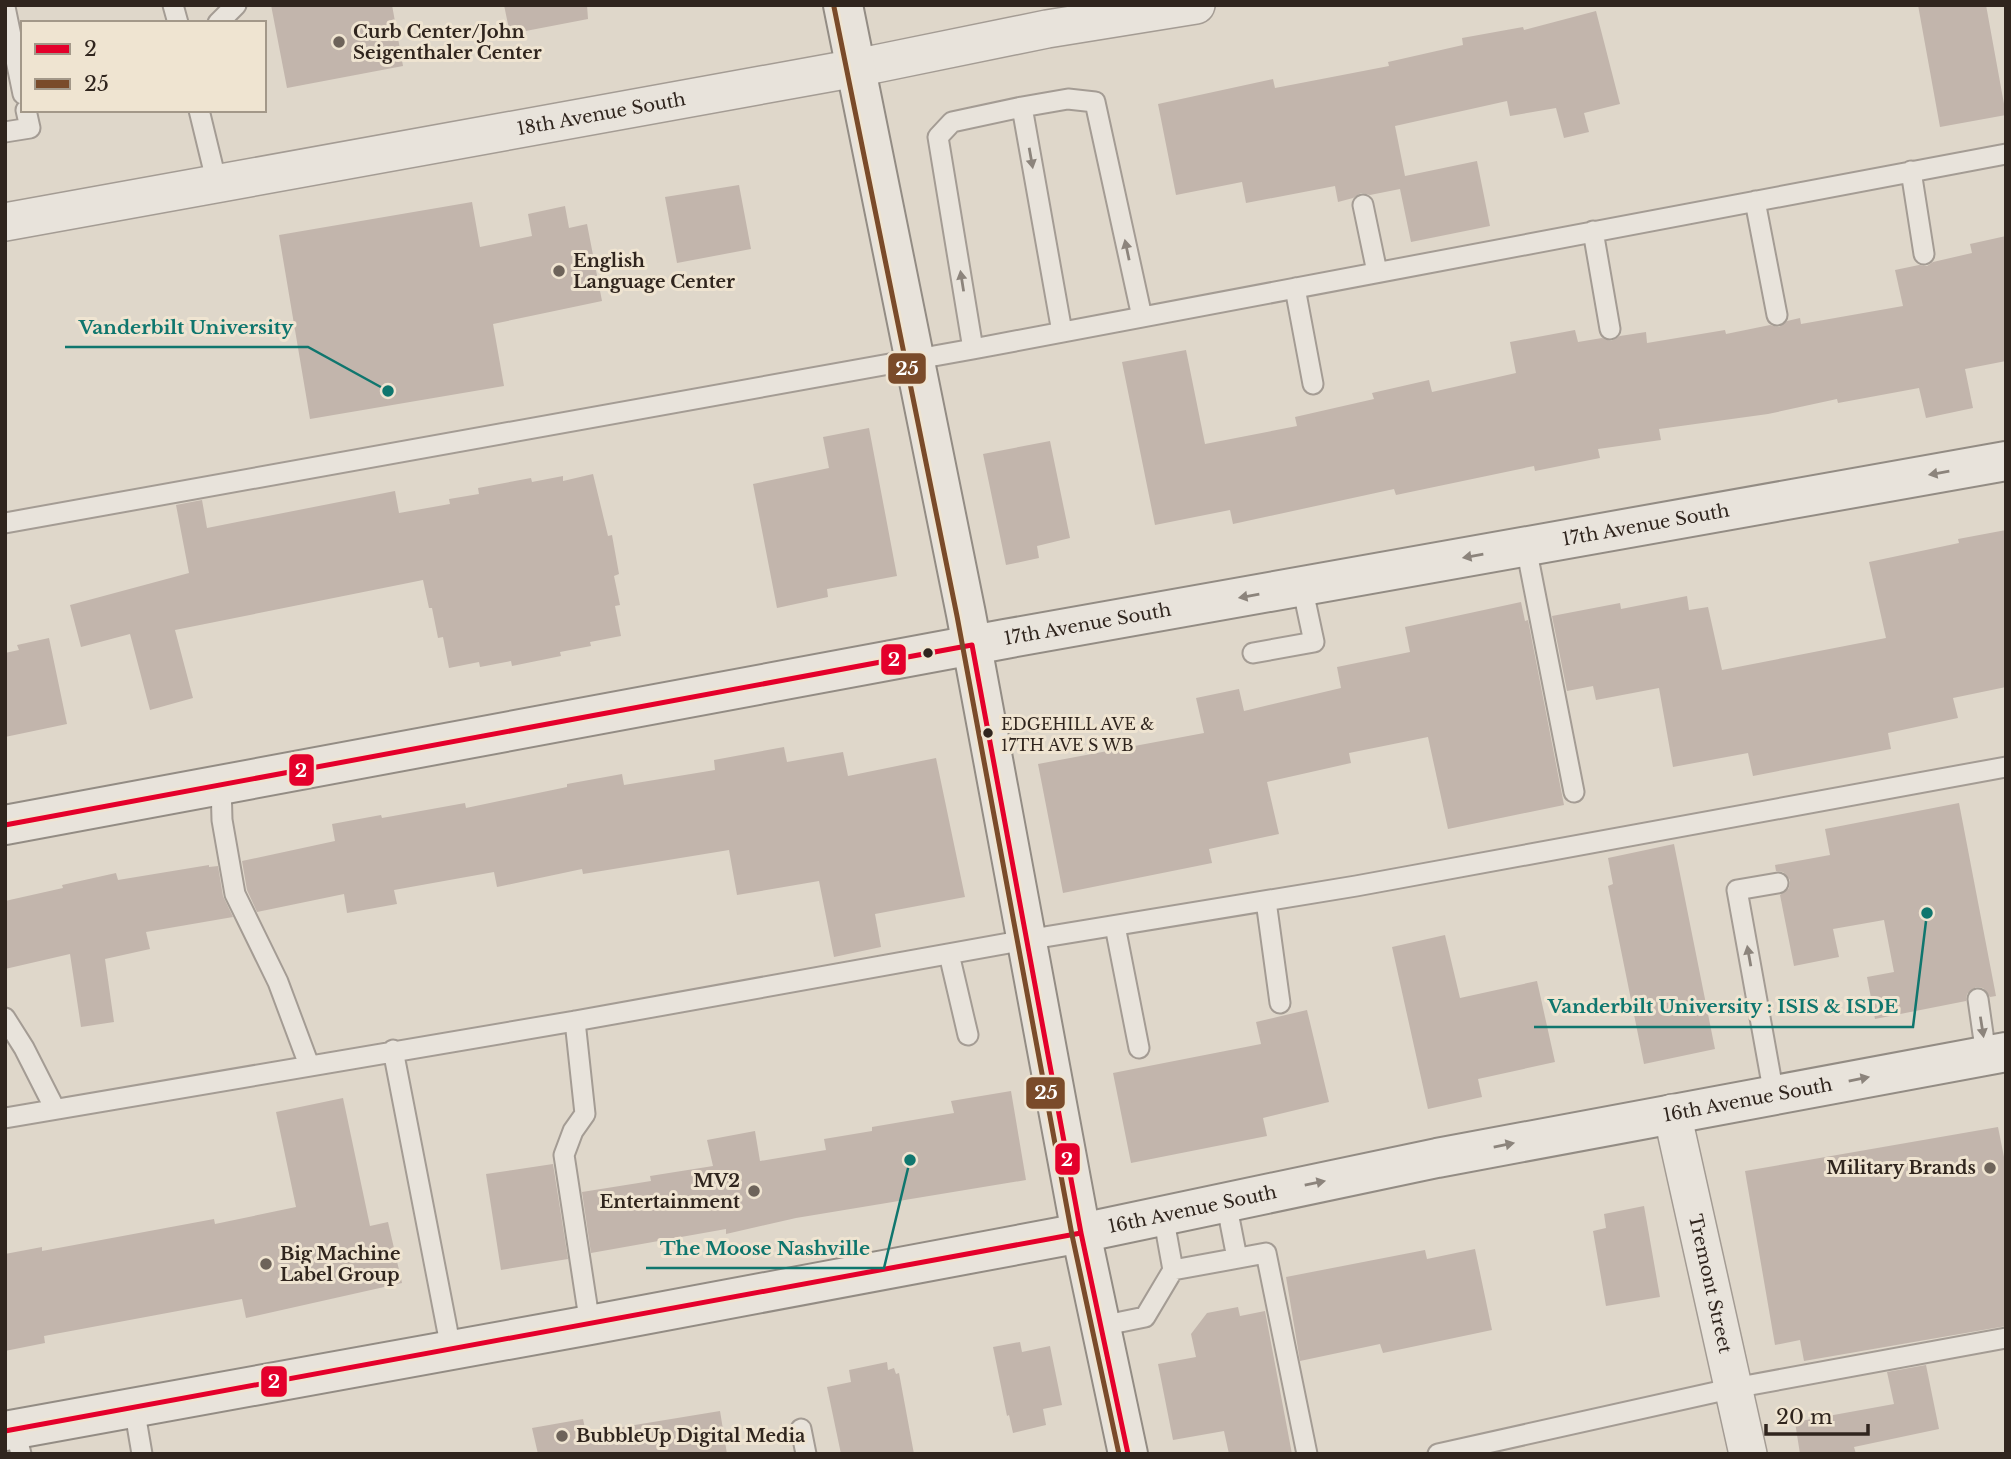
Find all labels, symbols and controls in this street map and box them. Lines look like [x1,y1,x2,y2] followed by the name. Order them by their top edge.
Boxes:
[21,21,266,112] legend
[353,21,542,64] place label: Curb Center/John Seigenthaler Center
[331,34,347,50] marker: Curb Center/John Seigenthaler Center
[84,36,97,62] text: 2
[84,71,109,97] text: 25
[515,88,687,140] street label: 18th Avenue South
[1026,147,1037,169] one-way arrow
[1121,239,1132,261] one-way arrow
[573,250,735,293] place label: English Language Center
[551,263,567,279] marker: English Language Center
[956,270,967,292] one-way arrow
[65,307,308,347] callout: Vanderbilt University
[78,316,294,339] text: Vanderbilt University
[887,352,927,385] line badge: 25
[895,357,919,380] text: 25
[1927,468,1949,479] one-way arrow
[1561,499,1731,551] street label: 17th Avenue South
[1462,551,1484,562] one-way arrow
[1238,590,1260,601] one-way arrow
[1002,599,1173,650] street label: 17th Avenue South
[880,643,907,676] line badge: 2
[921,646,935,660] unlabelled marker
[888,648,900,671] text: 2
[1001,714,1154,755] place label: EDGEHILL AVE & 17TH AVE S WB
[981,726,995,740] marker: EDGEHILL AVE & 17TH AVE S WB
[288,753,315,787] line badge: 2
[295,759,307,782] text: 2
[1743,945,1754,967] one-way arrow
[1534,987,1913,1027] callout: Vanderbilt University : ISIS & ISDE
[1547,995,1898,1018] text: Vanderbilt University : ISIS & ISDE
[1977,1016,1988,1038] one-way arrow
[1848,1073,1870,1084] one-way arrow
[1661,1074,1834,1127] street label: 16th Avenue South
[1025,1076,1066,1110] line badge: 25
[1034,1081,1058,1104] text: 25
[1493,1140,1515,1151] one-way arrow
[1054,1142,1081,1176] line badge: 2
[1061,1148,1073,1171] text: 2
[1826,1157,1976,1179] place label: Military Brands
[1982,1160,1998,1176] marker: Military Brands
[600,1170,740,1213] place label: MV2 Entertainment
[1304,1178,1326,1189] one-way arrow
[1106,1181,1279,1238] street label: 16th Avenue South
[746,1183,762,1199] marker: MV2 Entertainment
[1684,1212,1736,1355] street label: Tremont Street
[646,1228,884,1268] callout: The Moose Nashville
[660,1237,870,1260] text: The Moose Nashville
[280,1243,400,1286] place label: Big Machine Label Group
[258,1256,274,1272] marker: Big Machine Label Group
[260,1365,288,1398] line badge: 2
[268,1370,280,1393] text: 2
[1766,1392,1868,1436] scale bar
[1776,1404,1833,1430] text: 20 m
[576,1425,806,1447] place label: BubbleUp Digital Media
[554,1428,570,1444] marker: BubbleUp Digital Media

